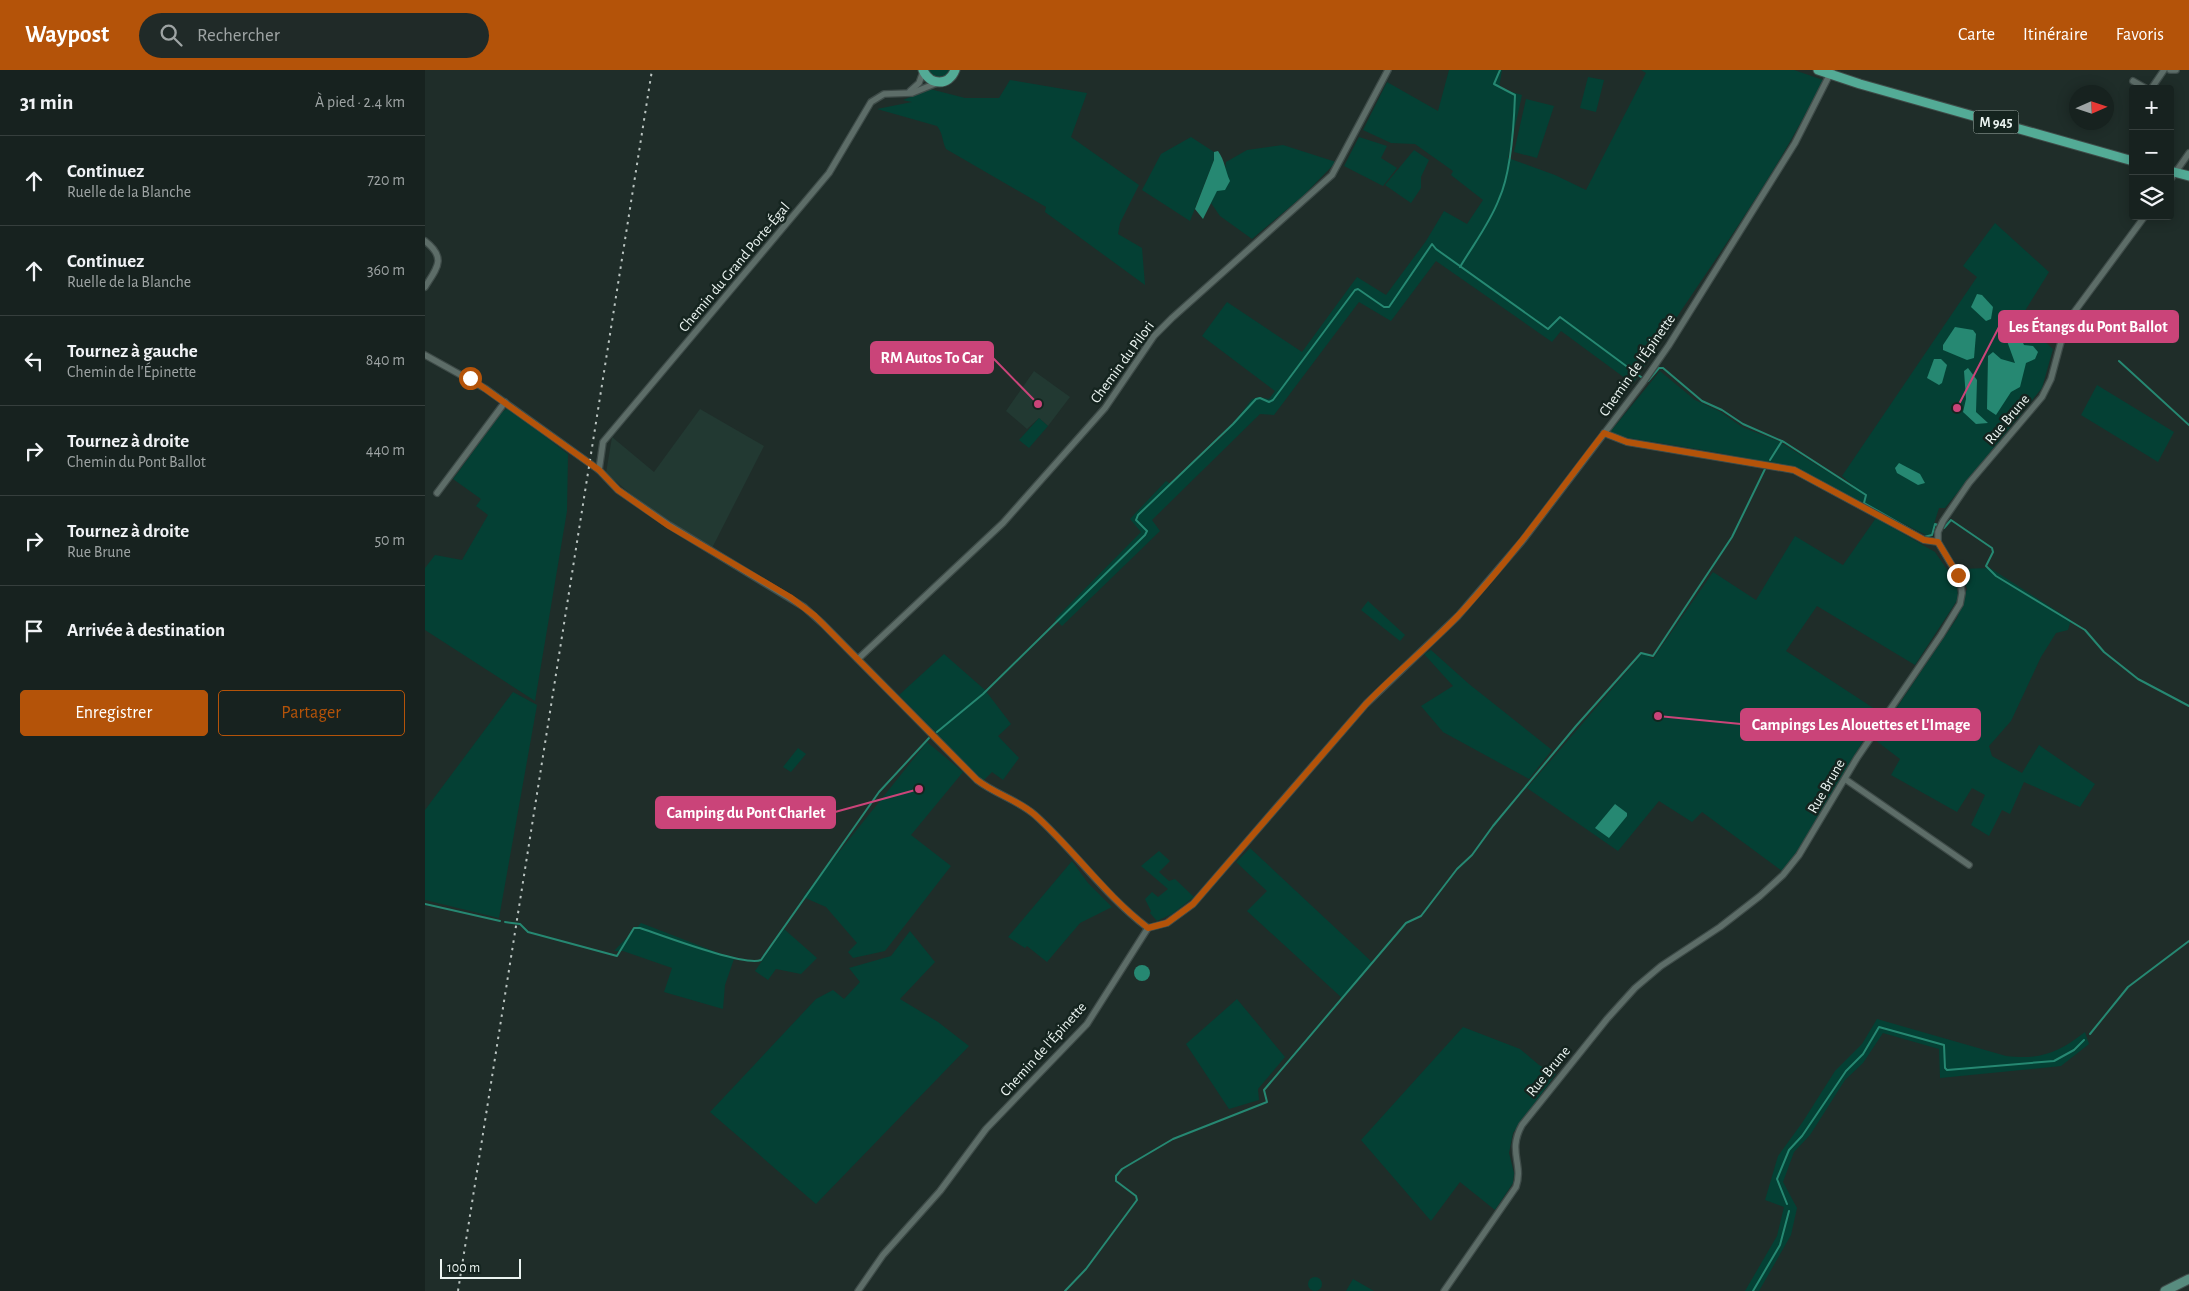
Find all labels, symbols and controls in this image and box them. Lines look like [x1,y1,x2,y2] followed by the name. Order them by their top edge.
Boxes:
[139,13,489,58] search box
[157,21,185,49] icon: search
[25,23,109,47] text: Waypost
[197,26,280,45] text: Rechercher
[1958,26,1995,44] text: Carte
[2023,26,2088,44] text: Itinéraire
[2116,26,2164,44] text: Favoris
[2069,85,2114,130] north arrow
[2129,85,2174,220] map controls
[2129,85,2174,130] button: +
[20,92,73,113] text: 31 min
[315,94,405,110] text: À pied · 2.4 km
[1973,111,2019,134] road number: M 945
[2129,130,2174,175] button: −
[67,162,144,181] text: Continuez
[20,167,48,195] icon: ahead
[367,172,405,188] text: 720 m
[2129,175,2174,220] button: layers
[67,184,191,200] text: Ruelle de la Blanche
[675,199,793,335] street label: Chemin du Grand Porte-Égal
[67,252,144,271] text: Continuez
[20,257,48,285] icon: ahead
[367,262,405,278] text: 360 m
[67,274,191,290] text: Ruelle de la Blanche
[1595,310,1678,419] street label: Chemin de l'Épinette
[1999,311,2178,342] callout: Les Étangs du Pont Ballot
[2008,316,2168,335] text: Les Étangs du Pont Ballot
[1088,319,1157,406] street label: Chemin du Pilori
[67,342,198,361] text: Tournez à gauche
[871,342,993,373] callout: RM Autos To Car
[20,347,48,375] icon: left
[881,350,984,366] text: RM Autos To Car
[366,352,405,368] text: 840 m
[67,364,196,380] text: Chemin de l'Épinette
[459,367,482,390] route start
[1982,391,2032,447] street label: Rue Brune
[67,432,189,451] text: Tournez à droite
[20,437,48,465] icon: right
[366,442,405,458] text: 440 m
[67,454,206,470] text: Chemin du Pont Ballot
[67,522,189,541] text: Tournez à droite
[20,527,48,555] icon: right
[374,532,405,548] text: 50 m
[67,544,131,560] text: Rue Brune
[1947,564,1970,587] route end
[20,617,48,645] icon: arrive
[67,621,225,640] text: Arrivée à destination
[20,690,208,736] button: Enregistrer
[218,690,405,736] button: Partager
[1741,709,1980,740] callout: Campings Les Alouettes et L'Image
[1752,717,1971,733] text: Campings Les Alouettes et L'Image
[1805,756,1848,816] street label: Rue Brune
[656,797,835,828] callout: Camping du Pont Charlet
[667,805,826,821] text: Camping du Pont Charlet
[996,998,1090,1099] street label: Chemin de l'Épinette
[1524,1043,1573,1099] street label: Rue Brune
[440,1256,521,1279] scale bar
[447,1261,480,1275] text: 100 m

